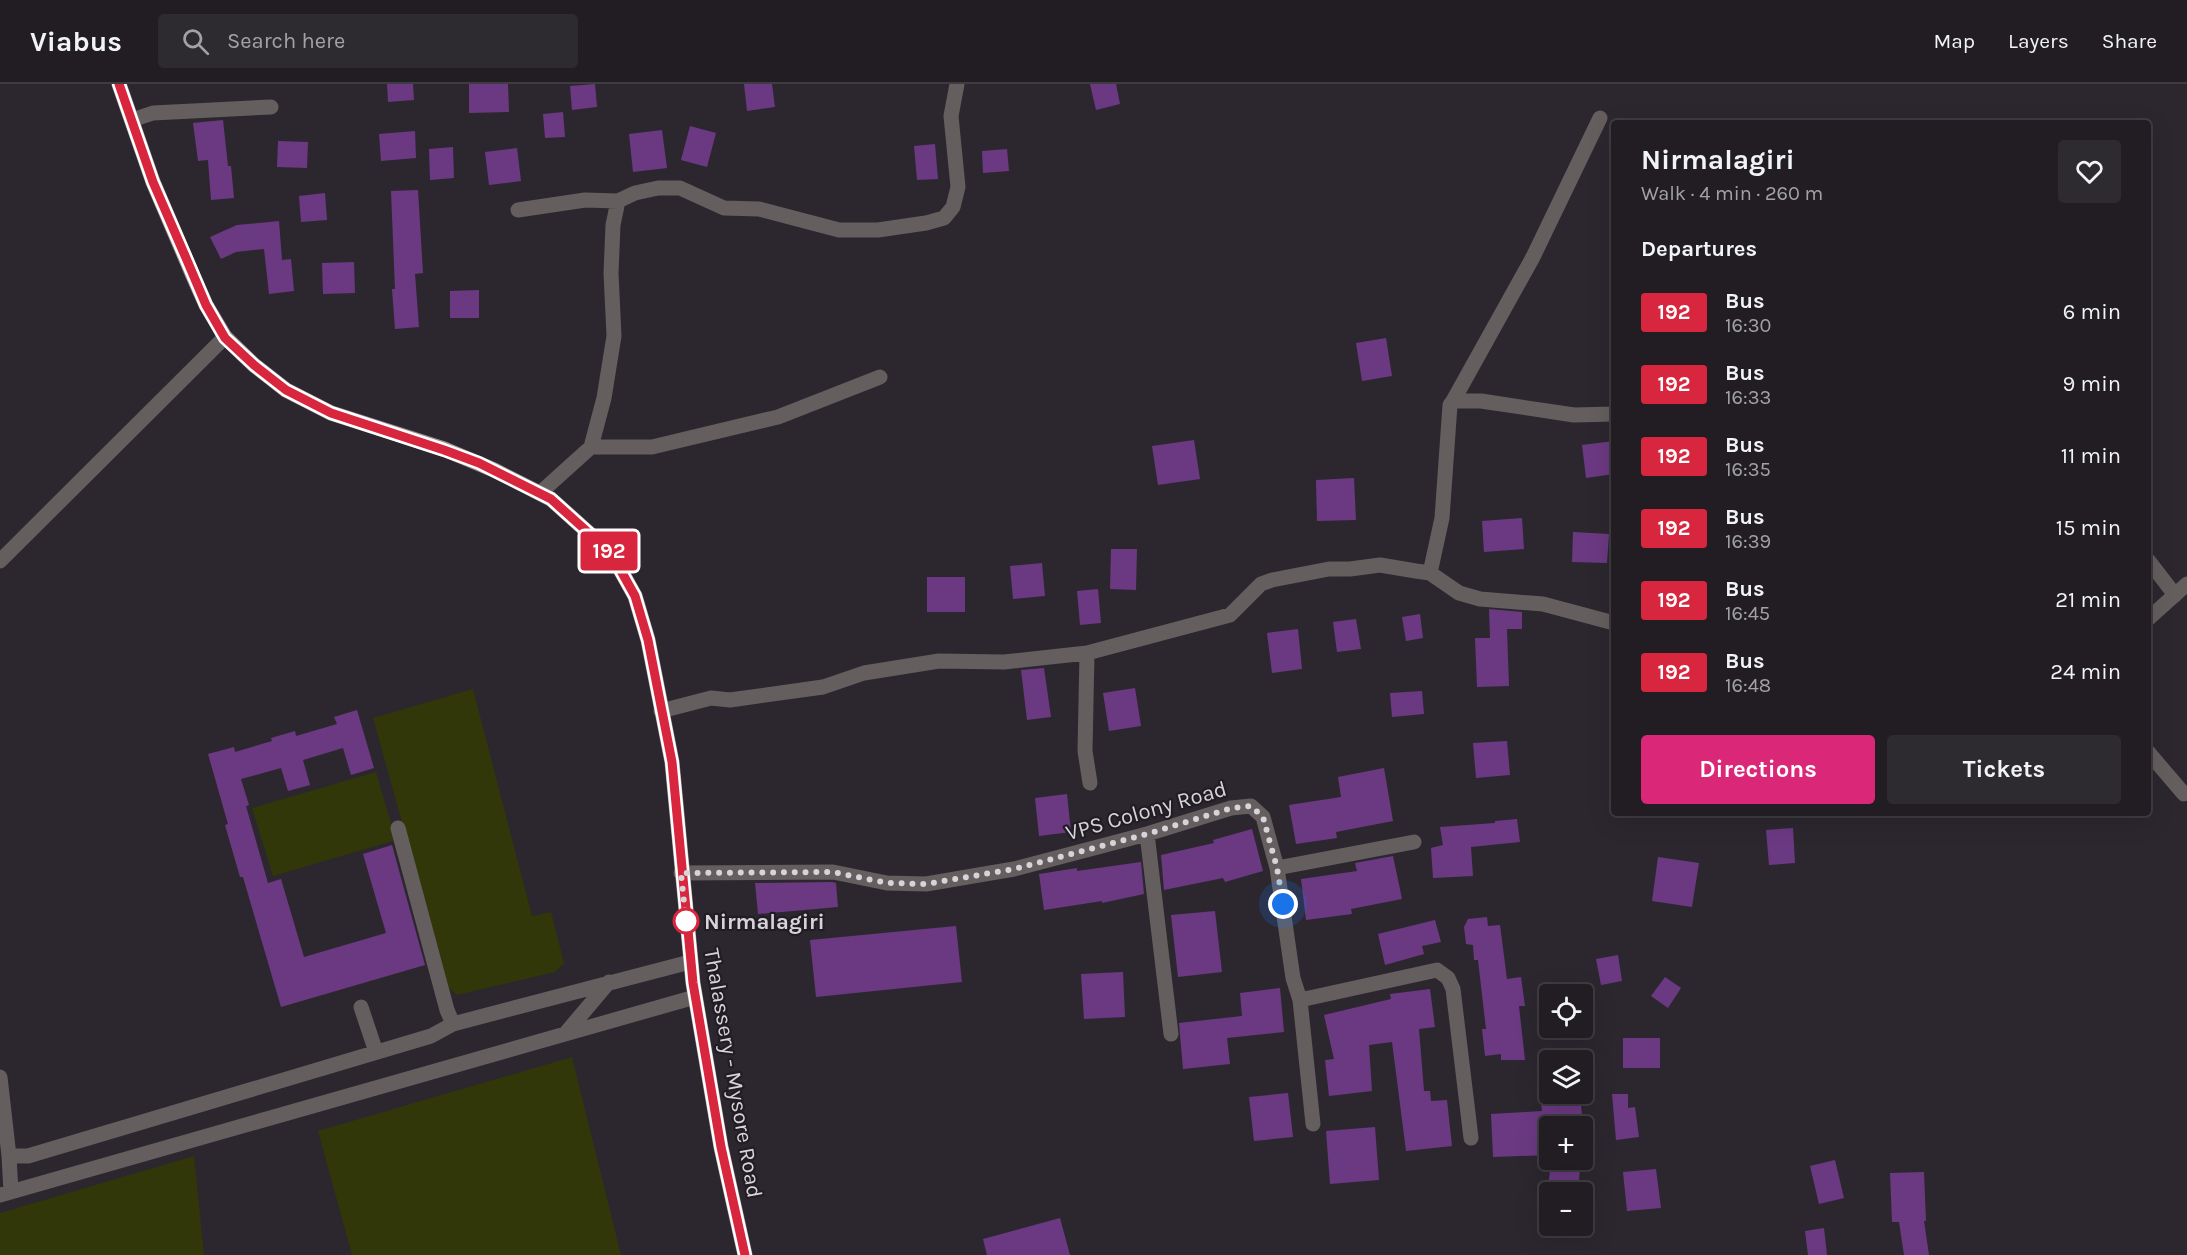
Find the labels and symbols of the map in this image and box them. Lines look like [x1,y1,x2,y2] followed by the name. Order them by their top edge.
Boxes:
[574,532,644,570] line badge: 192
[1063,776,1230,846] street label: VPS Colony Road
[1268,889,1298,919] your location
[673,908,699,934] marker: Nirmalagiri
[704,909,825,935] place label: Nirmalagiri
[698,946,768,1200] street label: Thalassery - Mysore Road

